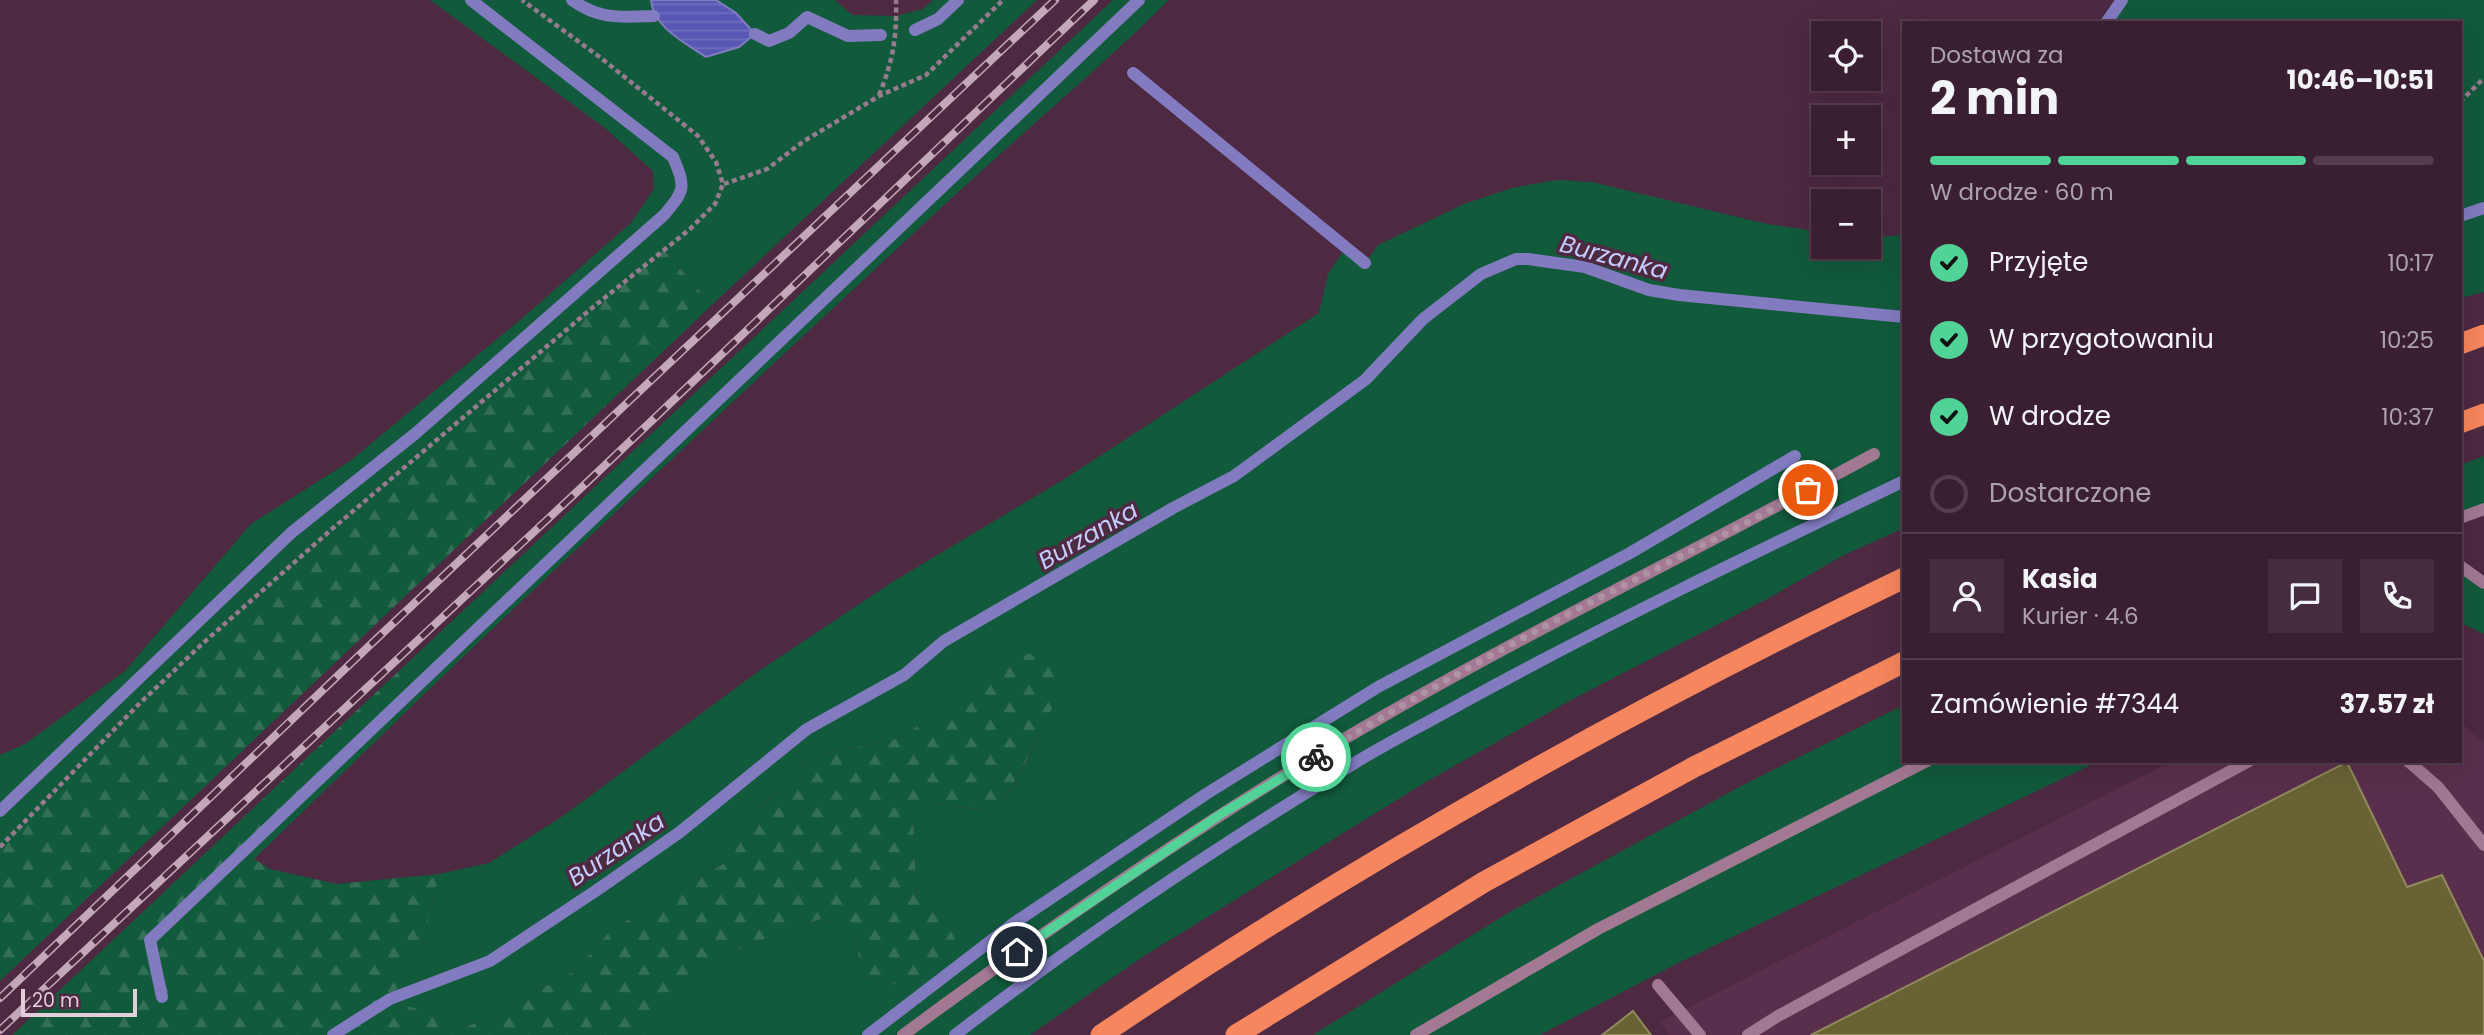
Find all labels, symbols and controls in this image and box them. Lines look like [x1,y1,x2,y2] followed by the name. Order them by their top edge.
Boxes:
[1811,21,1881,259] map controls
[1811,21,1881,91] button: locate
[1930,39,2063,71] text: Dostawa za
[2287,62,2434,98] text: 10:46–10:51
[1930,66,2059,130] text: 2 min
[1811,105,1881,175] button: +
[1930,176,2114,208] text: W drodze · 60 m
[1811,189,1881,259] button: −
[1557,227,1671,287] water label: Burzanka
[1930,244,1968,282] icon: check
[1989,244,2088,280] text: Przyjęte
[2387,247,2434,279] text: 10:17
[1930,321,1968,359] icon: check
[1989,321,2214,357] text: W przygotowaniu
[2380,324,2434,356] text: 10:25
[1930,398,1968,436] icon: check
[1989,398,2111,434] text: W drodze
[2381,401,2434,433] text: 10:37
[1778,460,1838,520] pin
[1789,471,1827,509] icon: bag
[1989,475,2151,511] text: Dostarczone
[1032,493,1144,577] water label: Burzanka
[1930,559,2004,633] button: person
[2268,559,2342,633] button: chat
[2360,559,2434,633] button: phone
[2022,561,2098,597] text: Kasia
[2022,600,2139,632] text: Kurier · 4.6
[1930,686,2179,722] text: Zamówienie #7344
[2339,686,2434,722] text: 37.57 zł
[1281,722,1351,792] courier
[1297,738,1335,776] icon: bike
[561,805,671,893] water label: Burzanka
[987,922,1047,982] pin
[998,933,1036,971] icon: home
[21,986,136,1018] scale bar
[32,987,80,1014] text: 20 m

